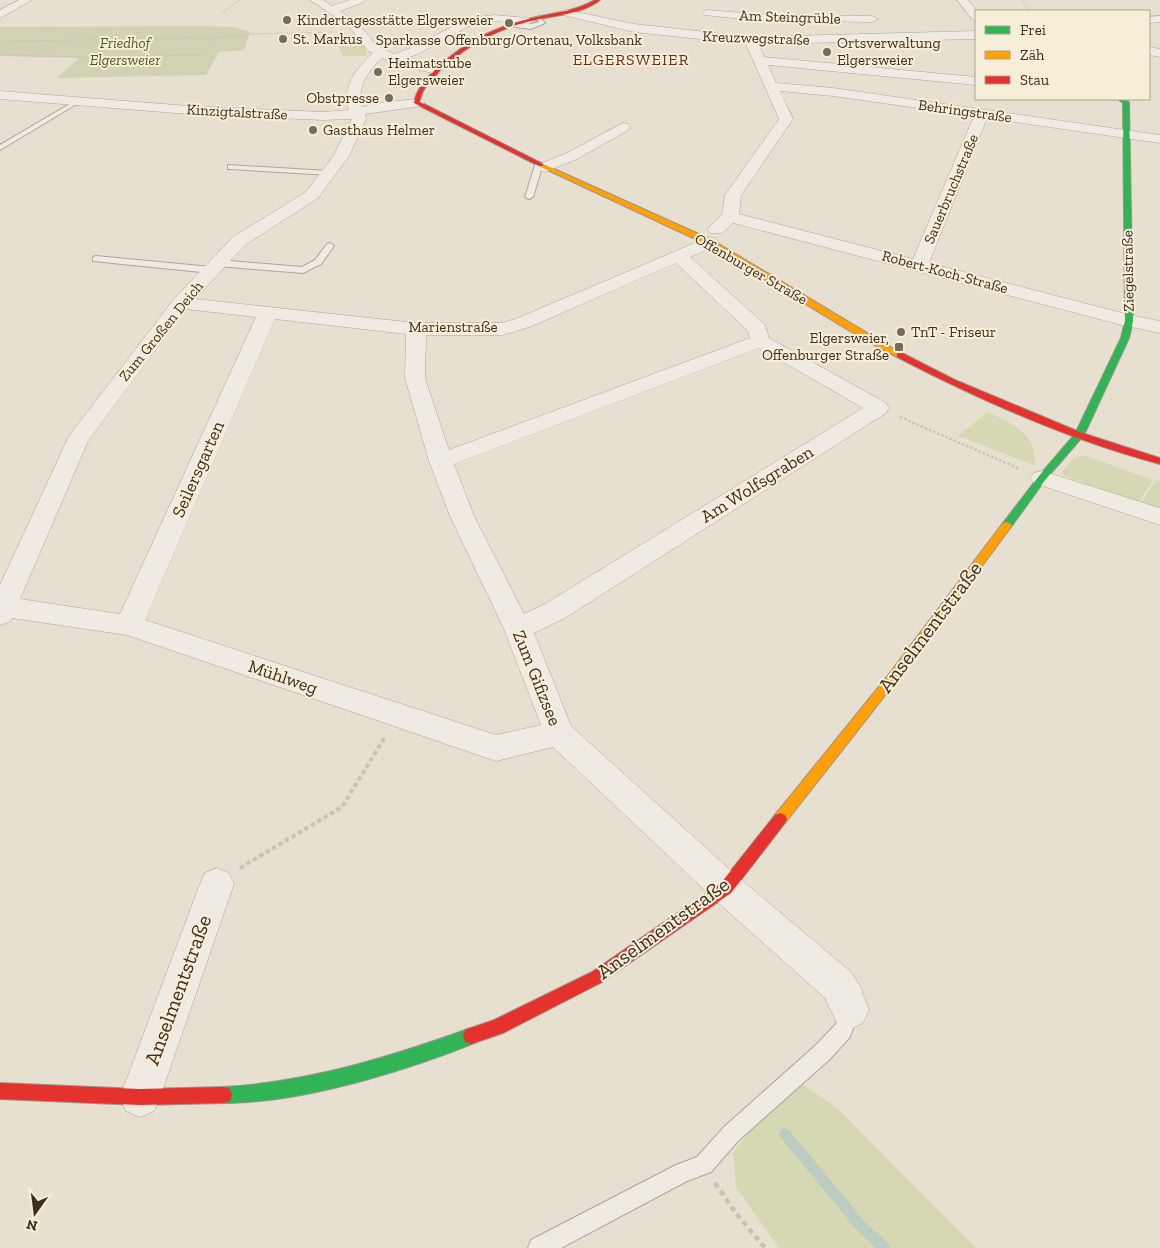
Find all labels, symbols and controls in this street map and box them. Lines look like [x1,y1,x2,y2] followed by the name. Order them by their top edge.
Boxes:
[739,6,841,28] street label: Am Steingrüble
[975,10,1150,100] legend
[297,11,494,29] place label: Kindertagesstätte Elgersweier
[281,14,293,26] marker: Kindertagesstätte Elgersweier
[503,17,515,29] marker: Sparkasse Offenburg/Ortenau, Volksbank
[1020,21,1046,39] text: Frei
[702,27,810,49] street label: Kreuzwegstraße
[293,30,362,48] place label: St. Markus
[376,31,642,49] place label: Sparkasse Offenburg/Ortenau, Volksbank
[277,33,289,45] marker: St. Markus
[90,34,161,69] park label: Friedhof Elgersweier
[837,34,941,69] place label: Ortsverwaltung Elgersweier
[821,46,833,58] marker: Ortsverwaltung Elgersweier
[1020,46,1045,64] text: Zäh
[573,50,689,69] district label: ELGERSWEIER
[388,54,472,89] place label: Heimatstube Elgersweier
[372,66,384,78] marker: Heimatstube Elgersweier
[1020,71,1050,89] text: Stau
[306,89,379,107] place label: Obstpresse
[383,92,395,104] marker: Obstpresse
[917,96,1013,126] street label: Behringstraße
[186,100,288,124] street label: Kinzigtalstraße
[323,121,435,139] place label: Gasthaus Helmer
[307,124,319,136] marker: Gasthaus Helmer
[920,131,982,247] street label: Sauerbruchstraße
[691,229,811,309] street label: Offenburger Straße
[1118,230,1138,312] street label: Ziegelstraße
[880,246,1010,298] street label: Robert-Koch-Straße
[115,277,207,385] street label: Zum Großen Deich
[409,318,497,336] street label: Marienstraße
[911,323,996,341] place label: TnT - Friseur
[895,326,907,338] marker: TnT - Friseur
[762,329,889,364] place label: Elgersweier, Offenburger Straße
[893,341,905,353] marker: Elgersweier, Offenburger Straße
[167,417,229,521] street label: Seilersgarten
[697,440,818,527] street label: Am Wolfsgraben
[872,556,987,697] street label: Anselmentstraße
[508,627,566,729] street label: Zum Gifizsee
[245,655,321,699] street label: Mühlweg
[592,871,734,984] street label: Anselmentstraße
[139,911,216,1068] street label: Anselmentstraße
[10,1188,60,1238] north arrow
[24,1216,39,1235] text: N

